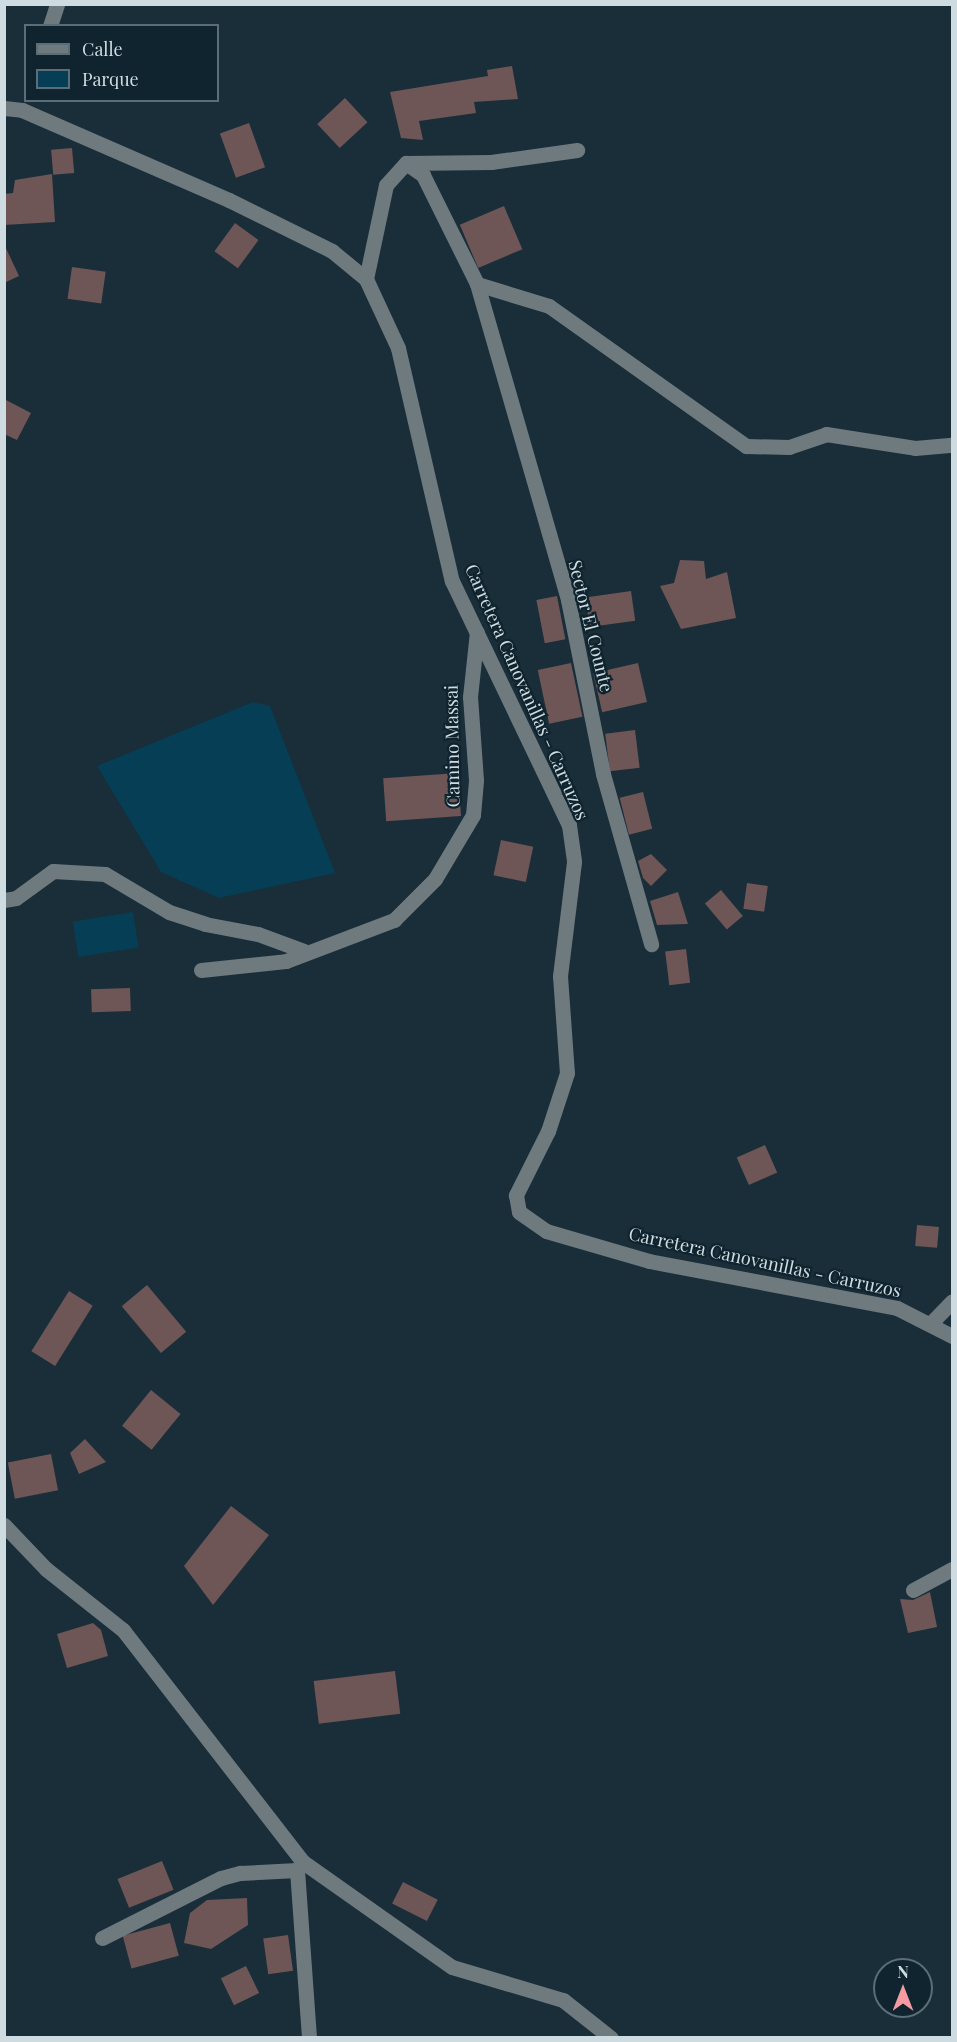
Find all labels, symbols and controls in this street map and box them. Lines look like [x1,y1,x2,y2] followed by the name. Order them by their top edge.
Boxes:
[24,24,219,102] legend
[82,37,123,61] text: Calle
[82,67,139,91] text: Parque
[564,557,618,695] street label: Sector El Counte
[461,561,593,823] street label: Carretera Canovanillas - Carruzos
[440,685,464,807] street label: Camino Massai
[627,1223,903,1301] street label: Carretera Canovanillas - Carruzos
[873,1958,933,2018] north arrow
[897,1961,909,1982] text: N

